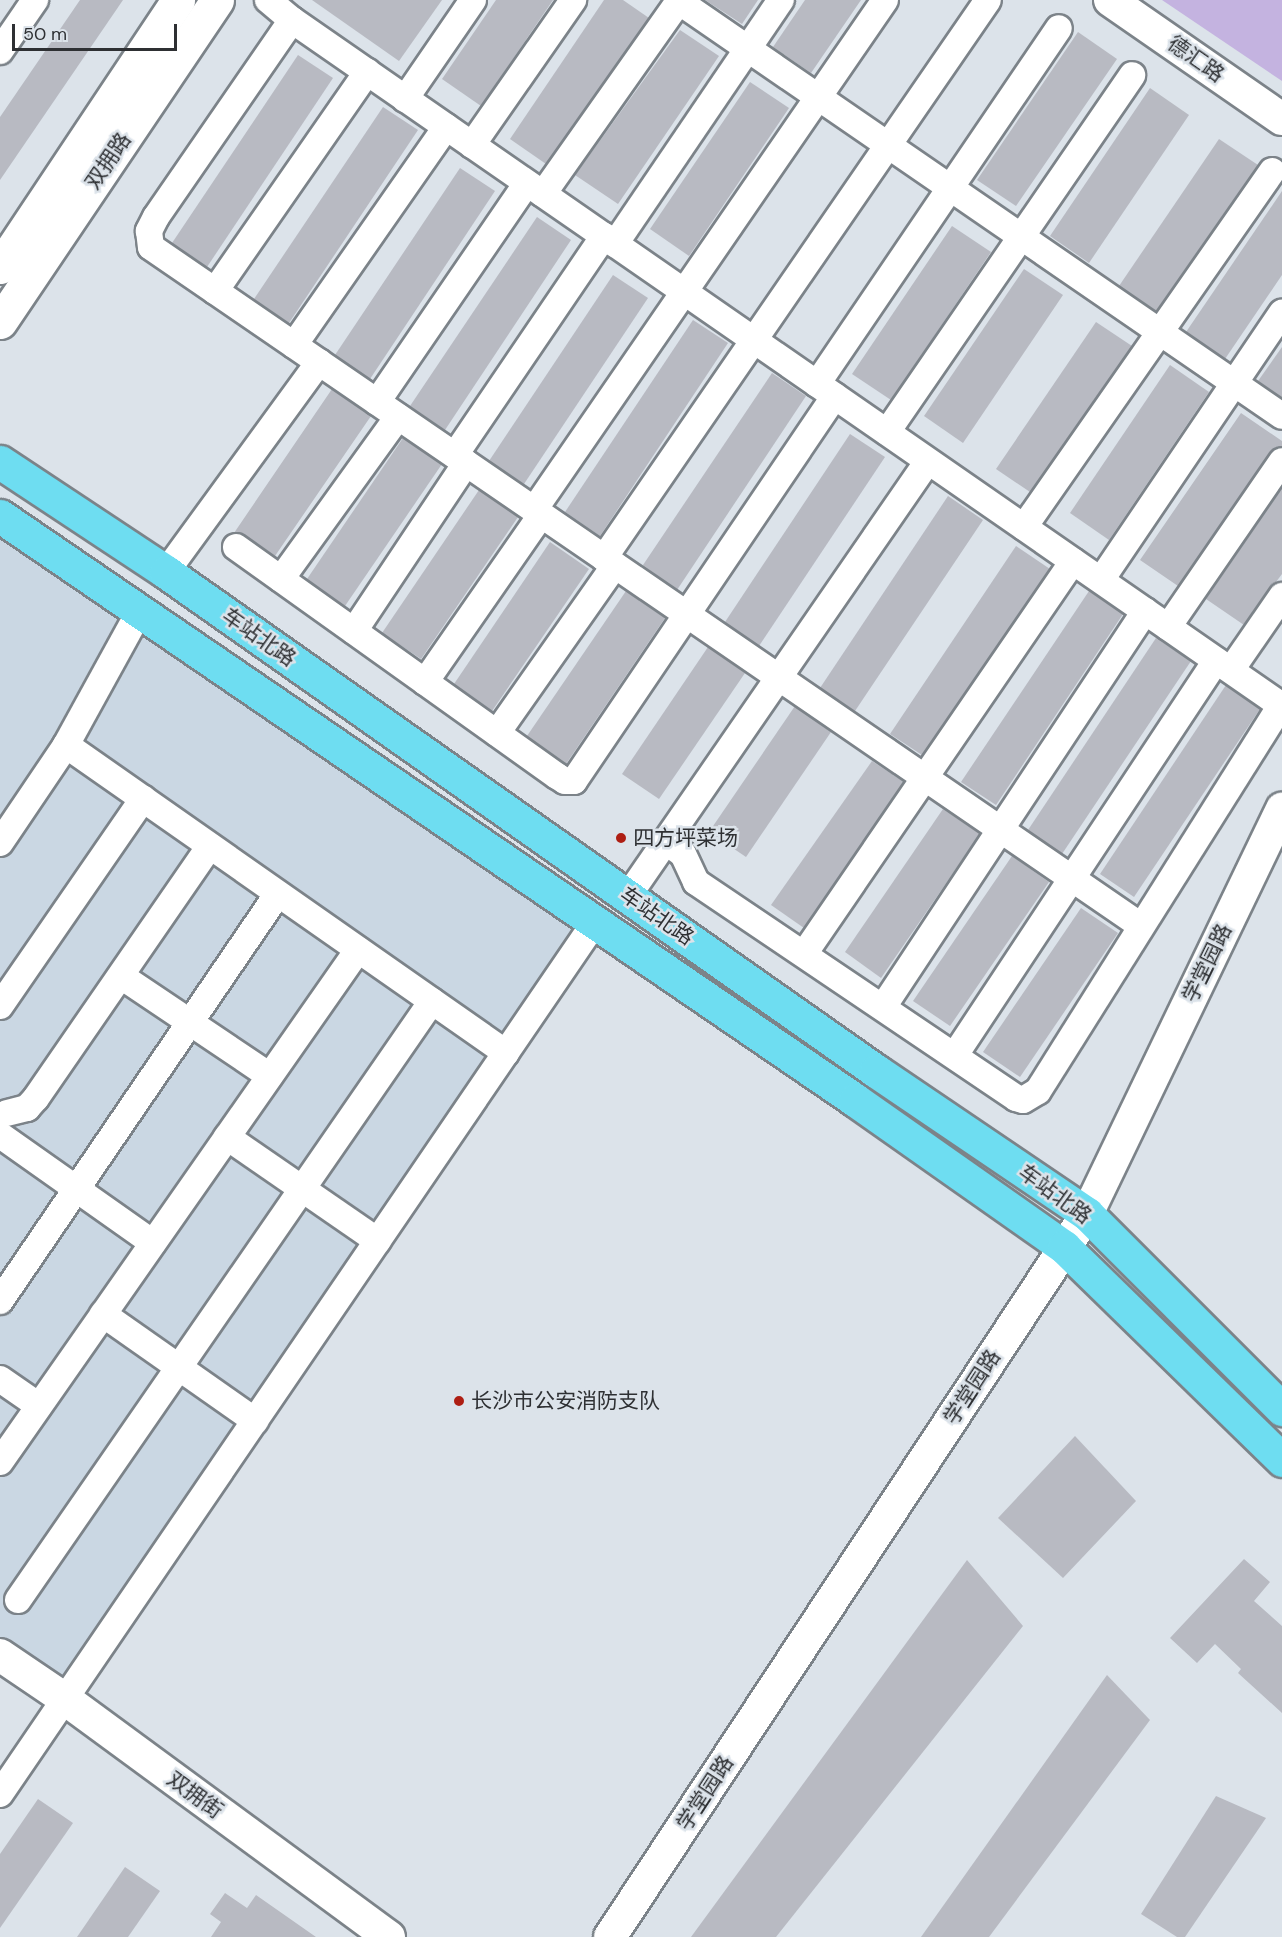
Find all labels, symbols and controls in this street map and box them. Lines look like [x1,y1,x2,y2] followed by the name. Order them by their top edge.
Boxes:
[15,12,180,50] scale bar
[23,22,67,46] text: 50 m
[1163,31,1229,87] street label: 德汇路
[80,128,136,194] street label: 双拥路
[217,603,301,671] street label: 车站北路
[633,825,738,851] place label: 四方坪菜场
[614,831,628,845] marker: 四方坪菜场
[615,882,699,950] street label: 车站北路
[1177,920,1237,1006] street label: 学堂园路
[1014,1159,1096,1229] street label: 车站北路
[939,1345,1005,1429] street label: 学堂园路
[471,1388,660,1414] place label: 长沙市公安消防支队
[452,1394,466,1408] marker: 长沙市公安消防支队
[672,1751,738,1835] street label: 学堂园路
[162,1766,228,1824] street label: 双拥街

